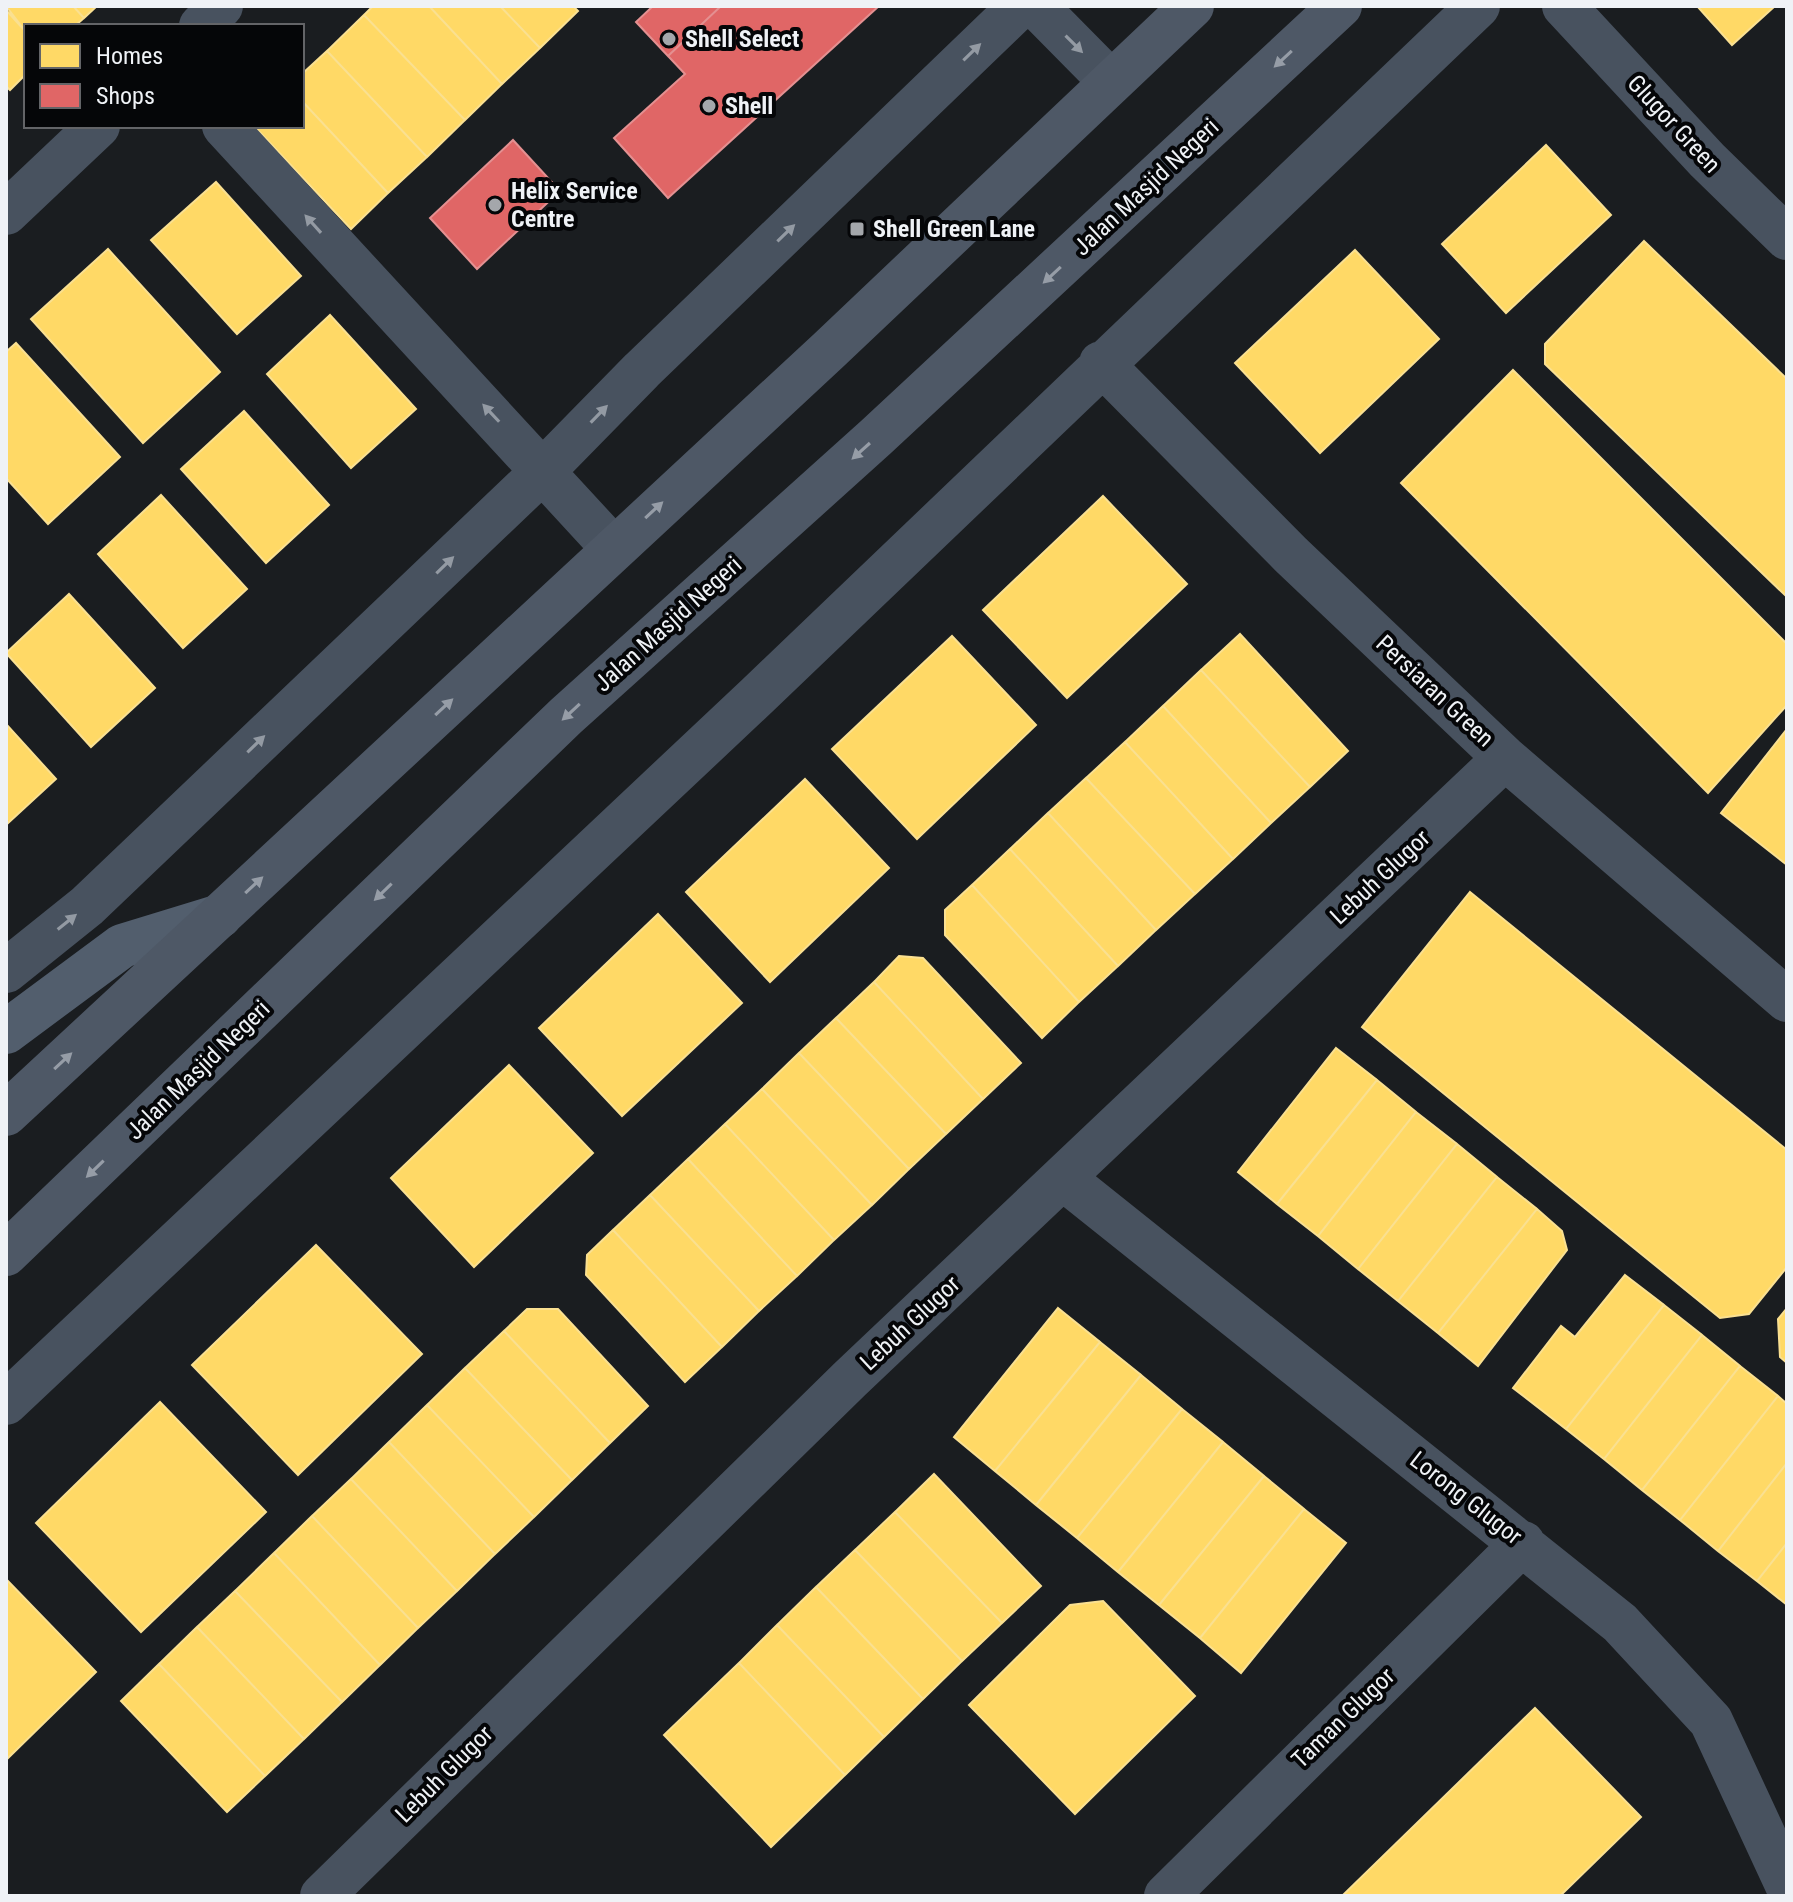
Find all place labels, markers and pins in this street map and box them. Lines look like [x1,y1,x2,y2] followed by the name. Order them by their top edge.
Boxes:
[685,25,799,53] place label: Shell Select
[660,30,678,48] marker: Shell Select
[725,92,773,120] place label: Shell
[700,97,718,115] marker: Shell
[511,177,638,233] place label: Helix Service Centre
[486,196,504,214] marker: Helix Service Centre
[873,215,1035,243] place label: Shell Green Lane
[848,220,866,238] marker: Shell Green Lane

